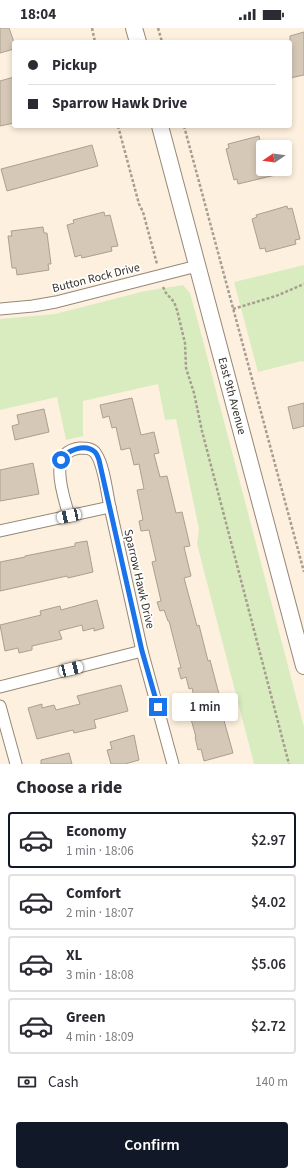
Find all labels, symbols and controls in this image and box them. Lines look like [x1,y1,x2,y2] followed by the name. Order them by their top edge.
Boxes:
[20,4,56,25] text: 18:04
[52,55,97,76] text: Pickup
[52,93,187,114] text: Sparrow Hawk Drive
[256,140,292,176] north arrow
[256,140,292,176] map controls
[50,259,142,297] street label: Button Rock Drive
[213,355,251,437] street label: East 9th Avenue
[52,451,70,469] route start
[56,508,82,524] car
[119,528,159,630] street label: Sparrow Hawk Drive
[58,660,84,678] car
[172,693,238,721] callout: 1 min
[149,698,167,716] route end
[190,698,220,716] text: 1 min
[16,775,122,800] text: Choose a ride
[66,821,127,842] text: Economy
[18,822,54,858] icon: car
[251,830,286,851] text: $2.97
[66,842,134,860] text: 1 min · 18:06
[66,883,121,904] text: Comfort
[18,884,54,920] icon: car
[251,892,286,913] text: $4.02
[66,904,134,922] text: 2 min · 18:07
[66,945,82,966] text: XL
[18,946,54,982] icon: car
[251,954,286,975] text: $5.06
[66,966,134,984] text: 3 min · 18:08
[66,1007,106,1028] text: Green
[18,1008,54,1044] icon: car
[251,1016,286,1037] text: $2.72
[66,1028,134,1046] text: 4 min · 18:09
[16,1071,38,1093] icon: cash
[48,1072,79,1093] text: Cash
[255,1073,288,1091] text: 140 m
[16,1122,288,1168] button: Confirm

